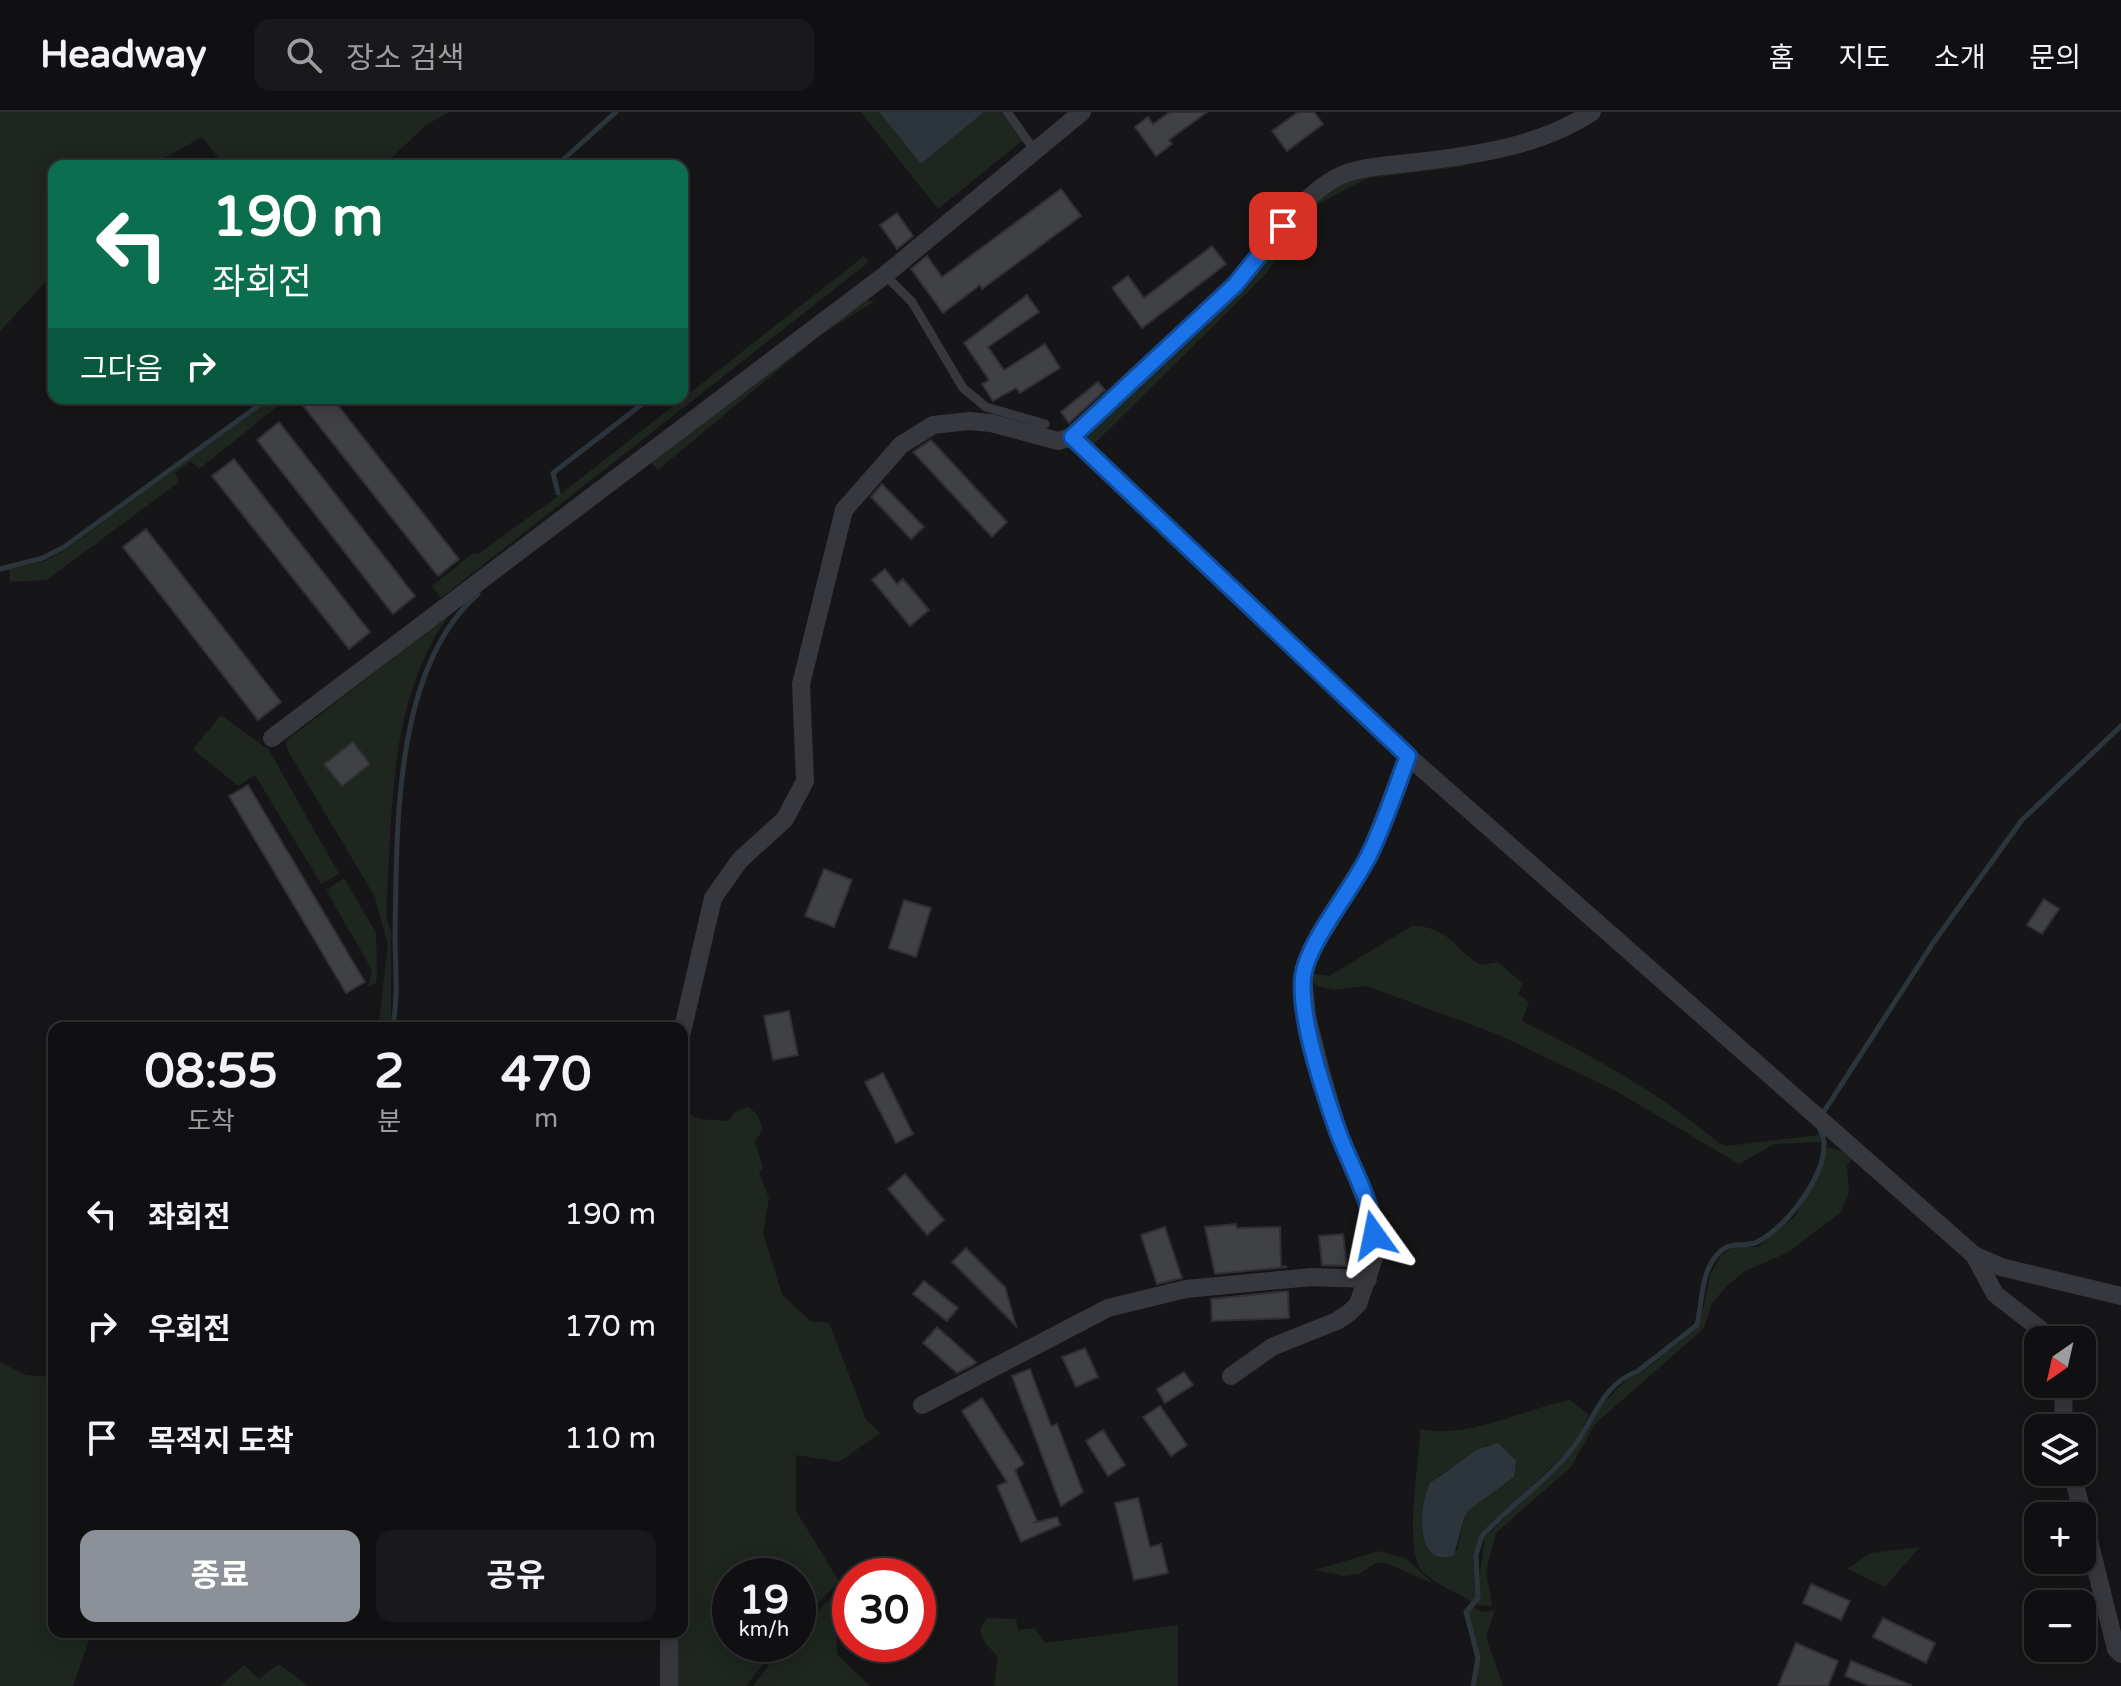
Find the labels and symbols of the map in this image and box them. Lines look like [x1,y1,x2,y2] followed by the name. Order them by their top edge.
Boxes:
[1249,192,1317,260] pin
[1332,1193,1416,1277] position arrow
[2024,1326,2096,1398] north arrow
[832,1558,936,1662] speed limit sign: 30

